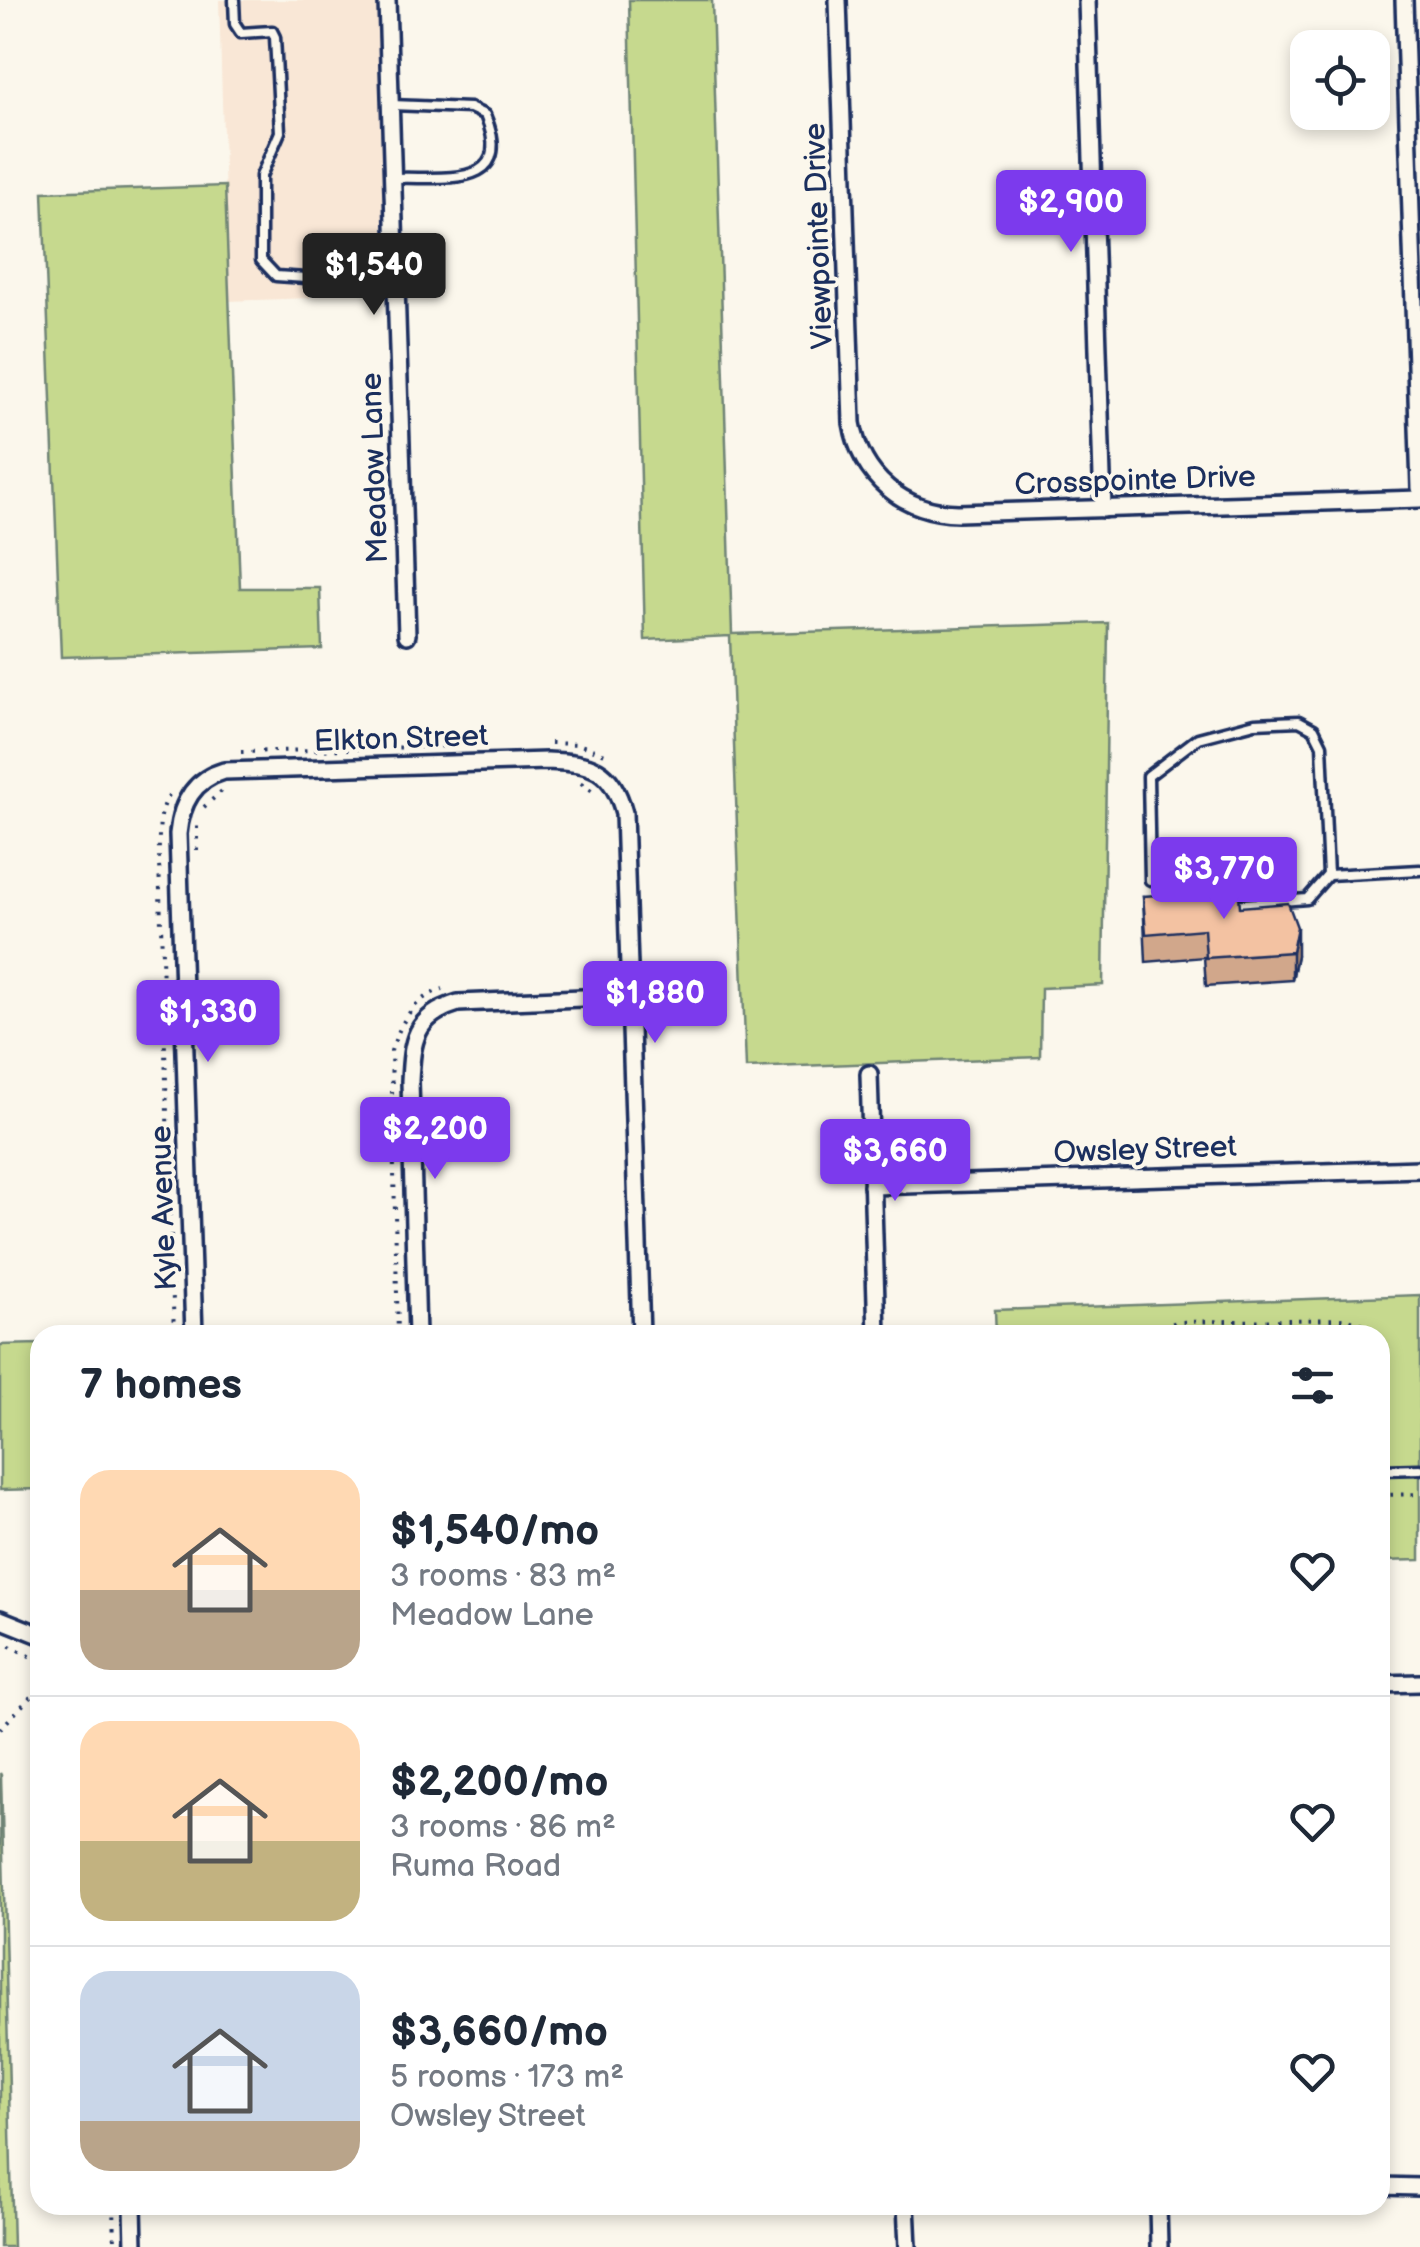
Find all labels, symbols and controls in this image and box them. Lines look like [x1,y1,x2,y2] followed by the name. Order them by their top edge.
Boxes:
[1290,30,1390,130] map controls
[1290,30,1390,130] button: locate
[797,122,841,350] street label: Viewpointe Drive
[990,170,1152,255] pin: $2,900
[1018,183,1124,222] text: $2,900
[293,233,455,318] pin: $1,540
[325,246,423,285] text: $1,540
[354,372,396,564] street label: Meadow Lane
[1014,459,1256,503] street label: Crosspointe Drive
[313,718,489,760] street label: Elkton Street
[1143,837,1305,922] pin: $3,770
[1173,850,1275,889] text: $3,770
[574,961,736,1046] pin: $1,880
[605,974,705,1013] text: $1,880
[127,980,289,1065] pin: $1,330
[159,993,257,1032] text: $1,330
[354,1097,516,1182] pin: $2,200
[382,1110,488,1149] text: $2,200
[814,1119,976,1204] pin: $3,660
[143,1125,185,1291] street label: Kyle Avenue
[1053,1129,1237,1171] street label: Owsley Street
[842,1132,948,1171] text: $3,660
[1285,1358,1340,1413] icon: filters
[80,1360,242,1411] text: 7 homes
[390,1506,599,1557] text: $1,540/mo
[160,1510,280,1630] icon: home
[1285,1543,1340,1598] icon: heart
[390,1557,616,1596] text: 3 rooms · 83 m²
[390,1596,594,1635] text: Meadow Lane
[390,1757,608,1808] text: $2,200/mo
[160,1761,280,1881] icon: home
[1285,1794,1340,1849] icon: heart
[390,1808,616,1847] text: 3 rooms · 86 m²
[390,1847,561,1886] text: Ruma Road
[390,2007,608,2058] text: $3,660/mo
[160,2011,280,2131] icon: home
[1285,2044,1340,2099] icon: heart
[390,2058,624,2097] text: 5 rooms · 173 m²
[390,2097,586,2136] text: Owsley Street

